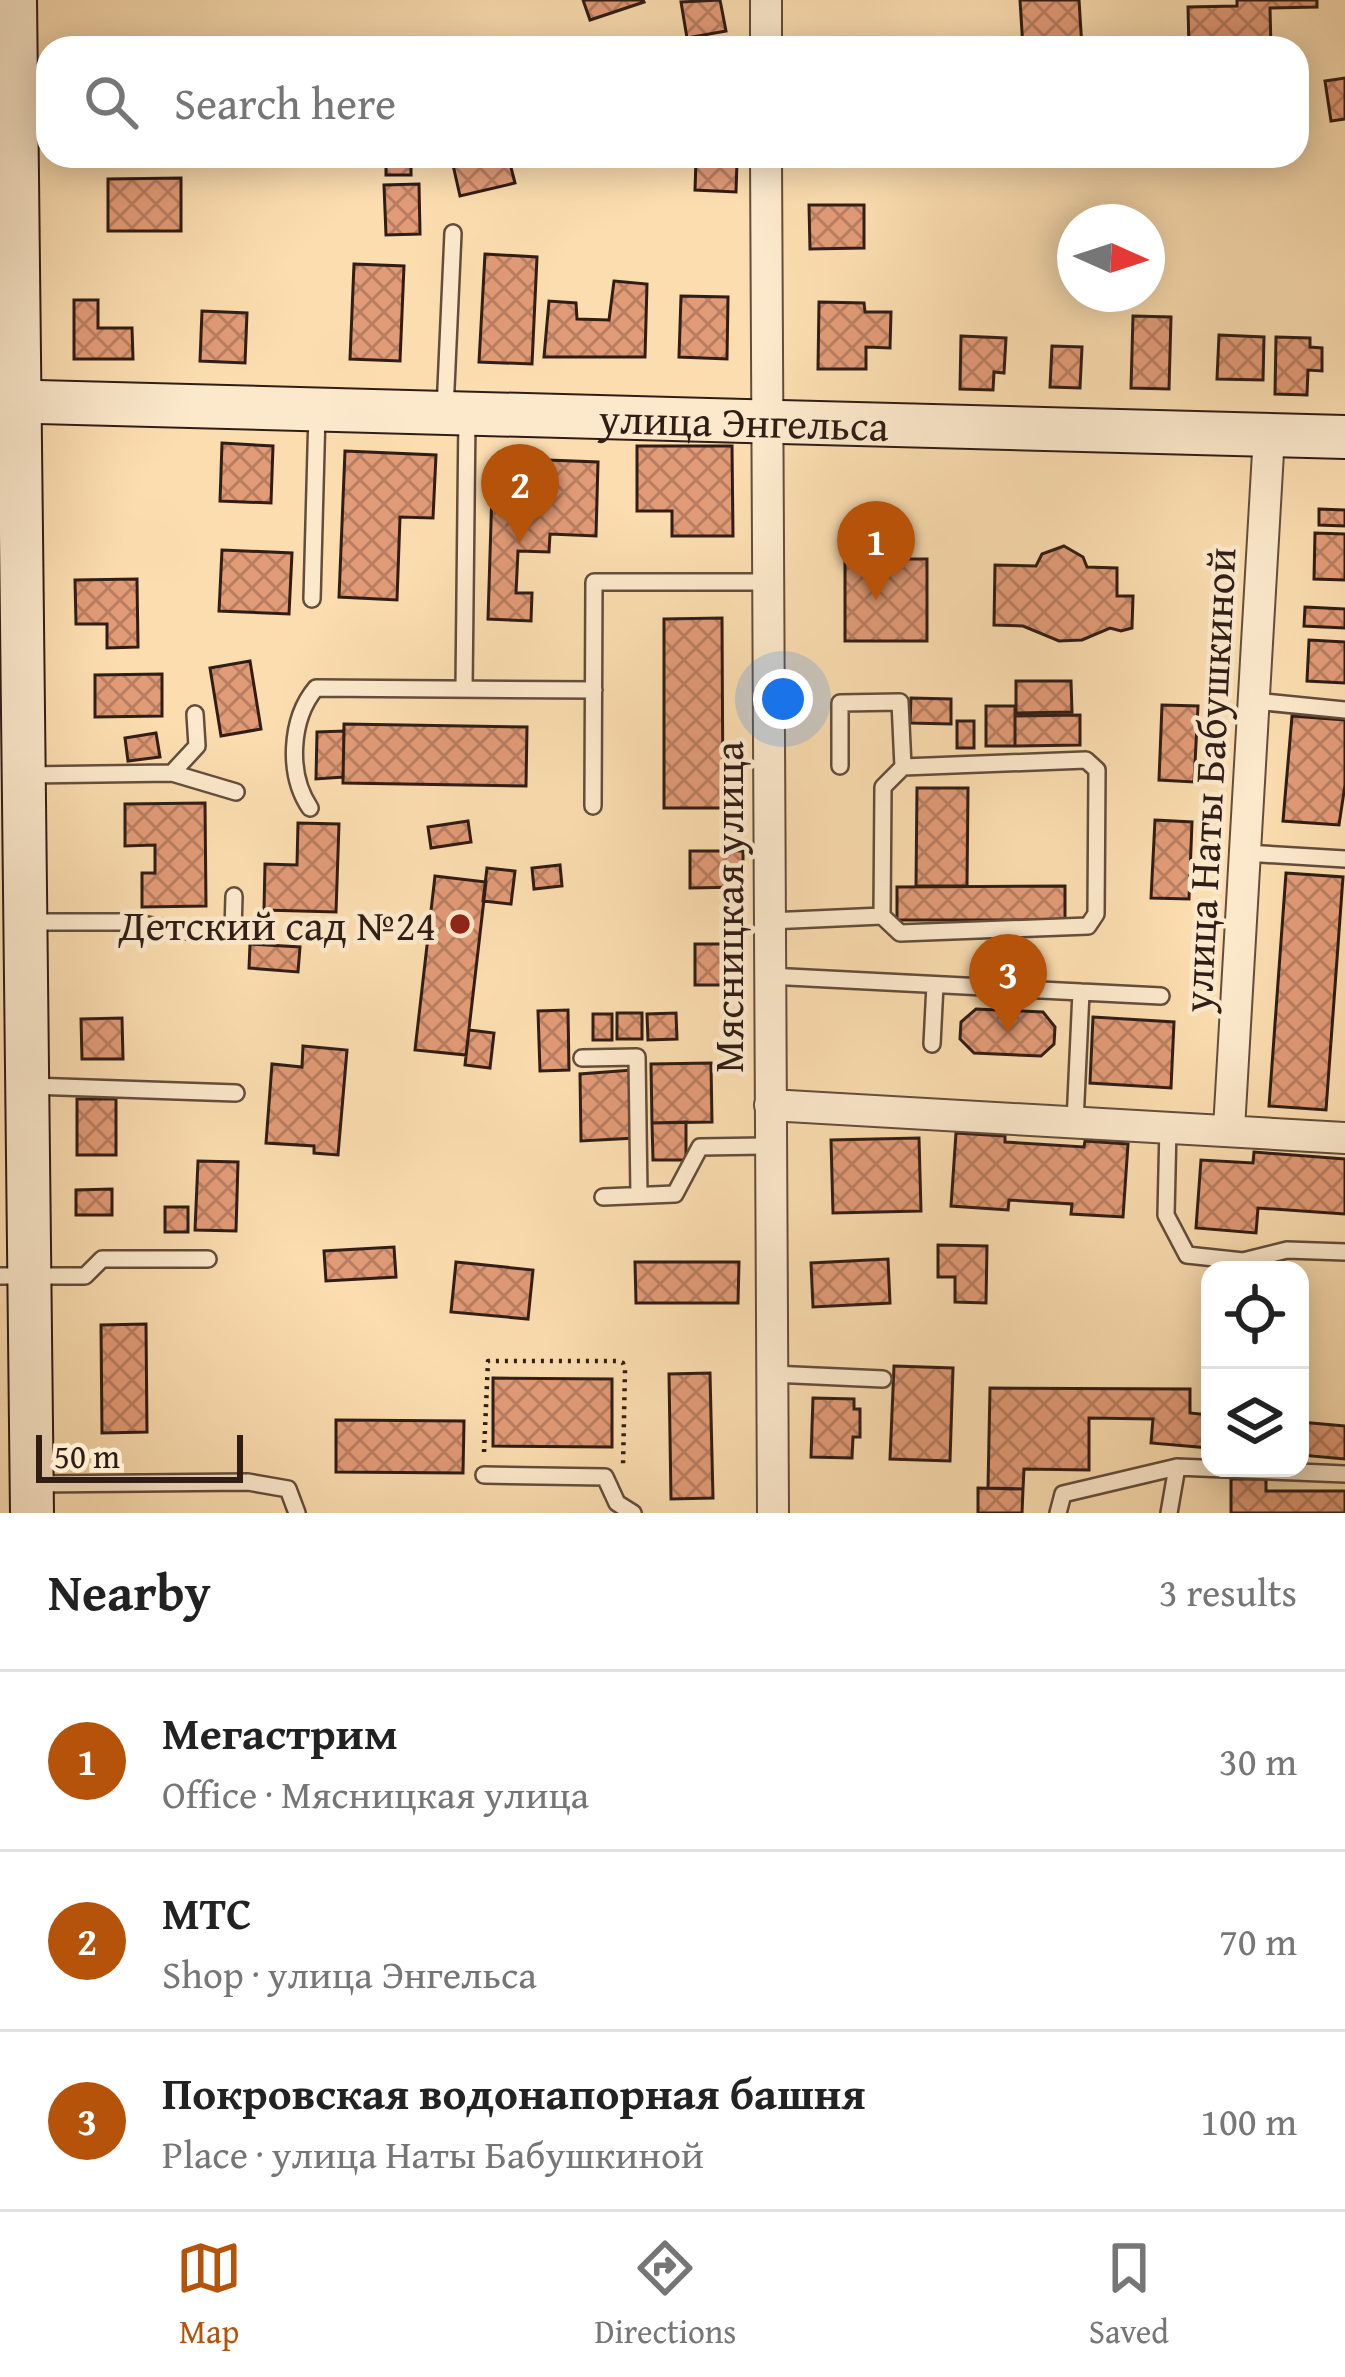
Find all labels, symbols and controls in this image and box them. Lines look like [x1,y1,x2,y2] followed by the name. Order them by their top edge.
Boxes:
[36,36,1309,168] search box
[78,69,144,135] icon: search
[174,70,396,135] text: Search here
[1057,204,1165,312] north arrow
[597,387,890,455] street label: улица Энгельса
[481,444,559,543] pin: 2
[837,501,915,600] pin: 1
[1165,546,1251,1015] street label: улица Наты Бабушкиной
[753,669,813,729] your location
[697,741,758,1073] street label: Мясницкая улица
[118,894,436,955] place label: Детский сад №24
[447,911,473,937] marker: Детский сад №24
[969,934,1047,1033] pin: 3
[1201,1261,1309,1477] map controls
[1201,1261,1309,1369] button: locate
[1201,1369,1309,1477] button: layers
[36,1429,243,1482] scale bar
[54,1432,120,1480] text: 50 m
[48,1554,211,1629] text: Nearby
[1159,1563,1297,1620] text: 3 results
[162,1700,398,1765] text: Мегастрим
[77,1732,97,1789] text: 1
[1219,1732,1297,1789] text: 30 m
[162,1765,589,1822] text: Office · Мясницкая улица
[162,1880,252,1945] text: МТС
[77,1912,97,1969] text: 2
[1219,1912,1297,1969] text: 70 m
[162,1945,537,2002] text: Shop · улица Энгельса
[162,2060,866,2125] text: Покровская водонапорная башня
[77,2092,97,2149] text: 3
[1200,2092,1297,2149] text: 100 m
[162,2125,704,2182] text: Place · улица Наты Бабушкиной
[176,2235,242,2355] tab: Map
[595,2235,736,2355] tab: Directions
[1089,2235,1169,2355] tab: Saved

